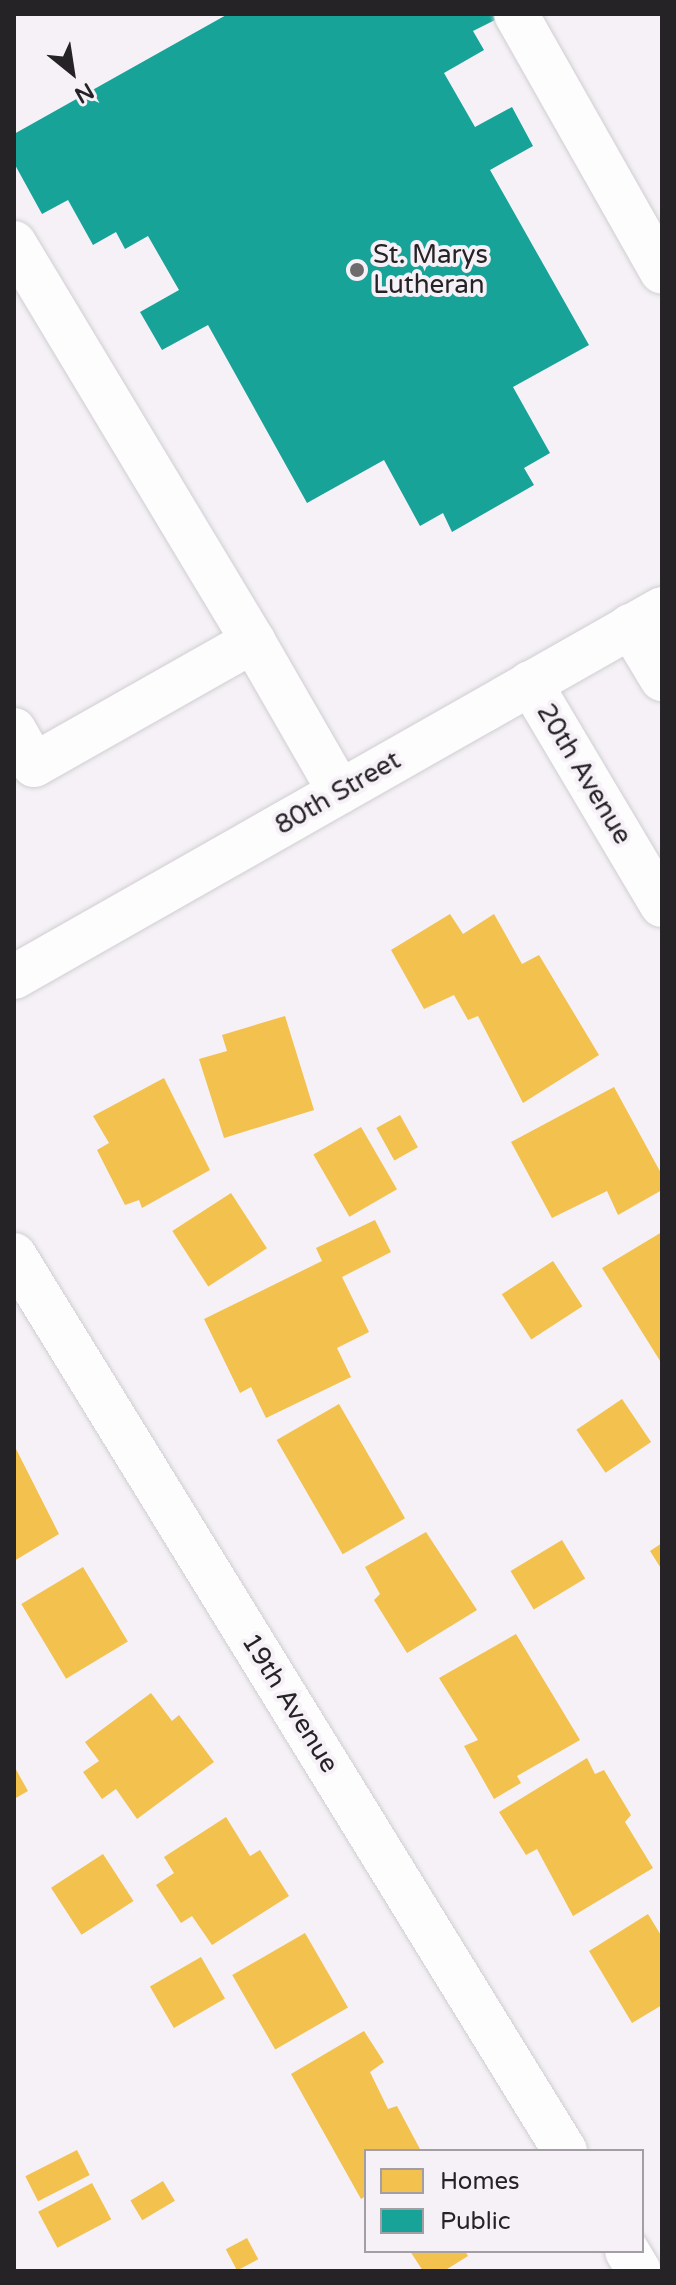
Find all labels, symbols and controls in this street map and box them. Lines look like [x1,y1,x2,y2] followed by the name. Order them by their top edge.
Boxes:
[32,32,112,112] north arrow
[70,77,98,108] text: N
[373,239,488,300] place label: St. Marys Lutheran
[348,261,366,279] marker: St. Marys Lutheran
[530,698,638,850] street label: 20th Avenue
[270,745,406,841] street label: 80th Street
[235,1628,345,1778] street label: 19th Avenue
[364,2149,644,2253] legend
[440,2167,520,2196] text: Homes
[440,2207,510,2236] text: Public

